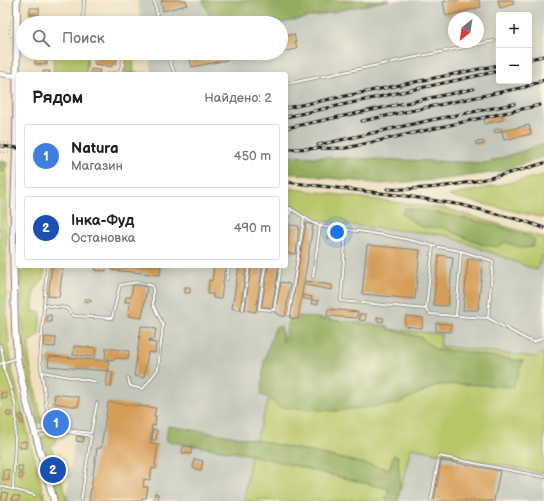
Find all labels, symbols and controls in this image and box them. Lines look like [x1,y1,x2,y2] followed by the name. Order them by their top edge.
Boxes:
[448,12,484,48] north arrow
[496,12,532,84] map controls
[496,12,532,48] button: +
[16,16,288,60] search box
[30,27,52,49] icon: search
[62,29,105,48] text: Поиск
[496,48,532,84] button: −
[32,88,83,108] text: Рядом
[204,90,272,106] text: Найдено: 2
[71,139,119,158] text: Natura
[43,148,49,164] text: 1
[234,148,271,164] text: 450 m
[71,158,123,174] text: Магазин
[71,211,134,230] text: Інка-Фуд
[42,220,50,236] text: 2
[234,220,271,236] text: 490 m
[327,222,347,242] your location
[71,230,136,246] text: Остановка
[43,408,69,438] pin: 1
[40,455,66,485] pin: 2

